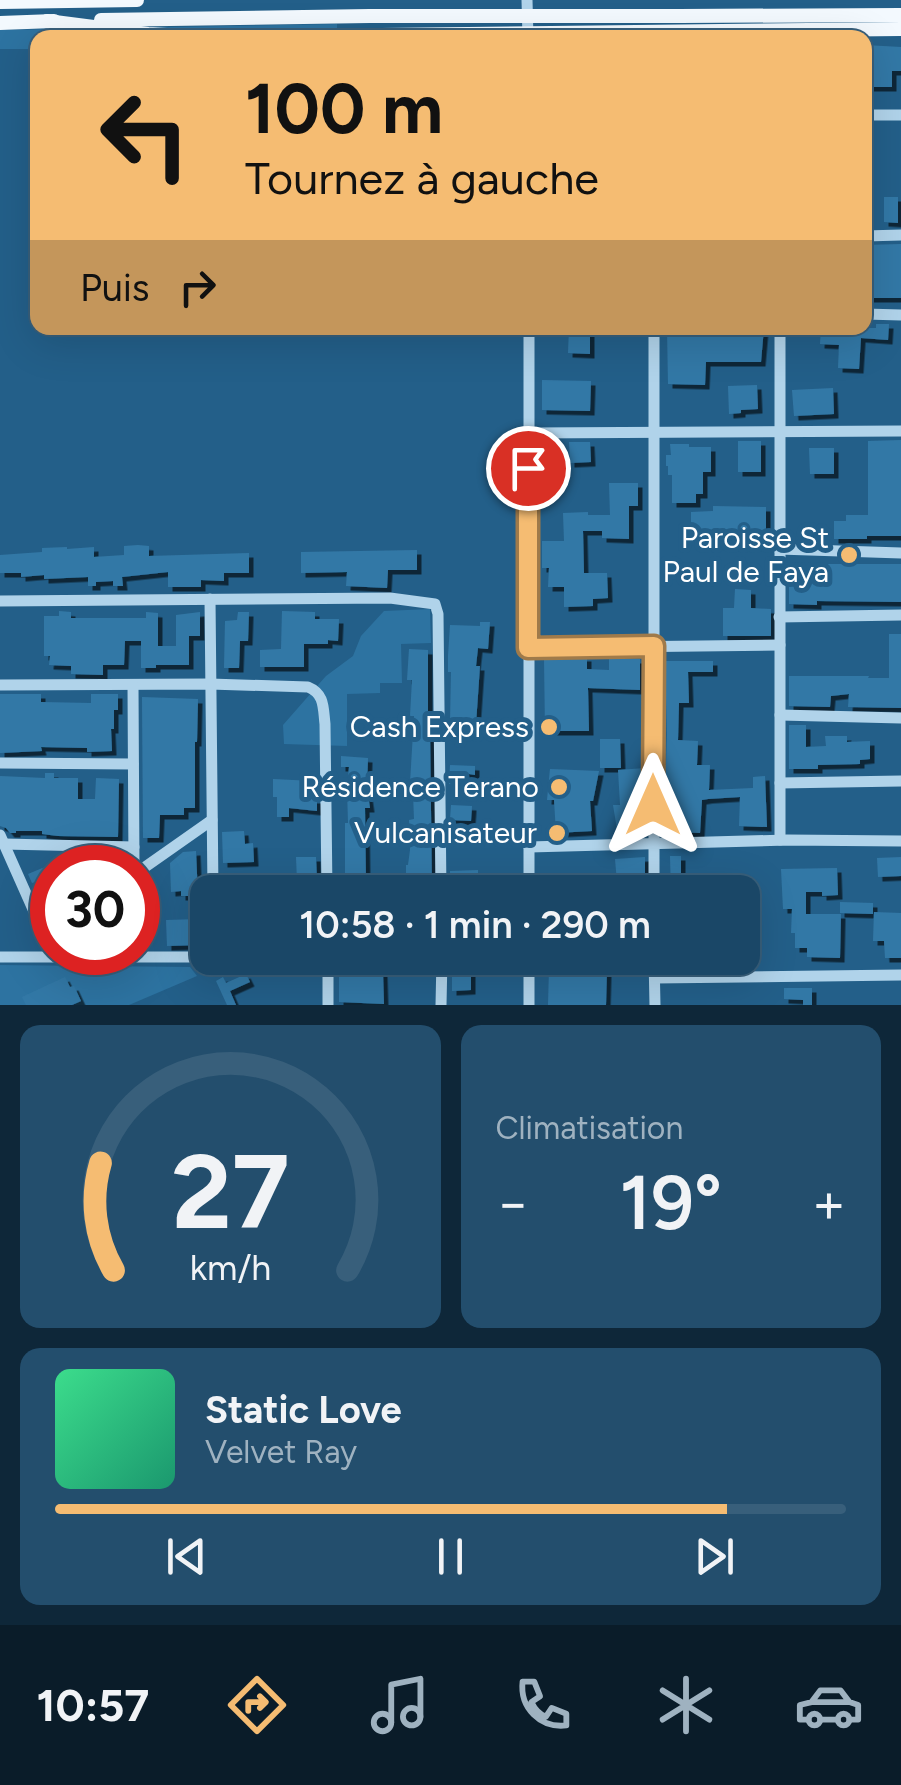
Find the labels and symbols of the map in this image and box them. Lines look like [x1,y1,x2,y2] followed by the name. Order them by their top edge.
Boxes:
[486,426,571,511] pin
[663,519,829,590] place label: Paroisse St Paul de Faya
[838,544,860,566] marker: Paroisse St Paul de Faya
[350,708,529,745] place label: Cash Express
[538,716,560,738] marker: Cash Express
[601,753,705,857] position arrow
[301,768,539,805] place label: Résidence Terano
[548,776,570,798] marker: Résidence Terano
[354,814,537,851] place label: Vulcanisateur
[546,822,568,844] marker: Vulcanisateur
[30,845,160,975] speed limit sign: 30

